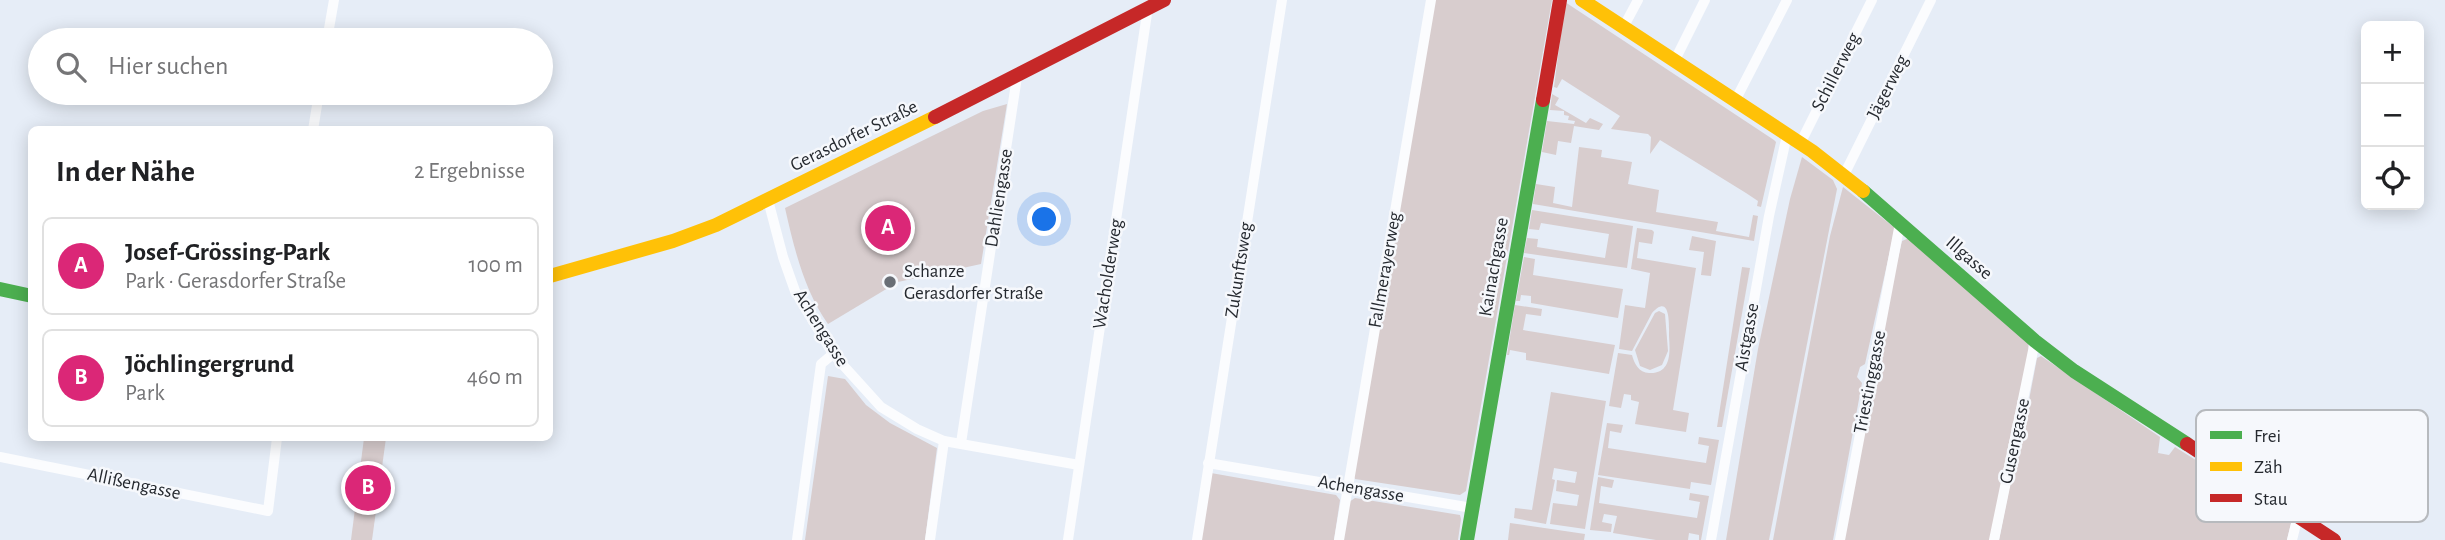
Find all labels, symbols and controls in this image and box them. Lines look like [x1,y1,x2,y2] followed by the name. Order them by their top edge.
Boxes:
[2361,21,2424,210] map controls
[2361,21,2424,84] button: +
[28,28,553,105] search box
[1808,29,1864,114] street label: Schillerweg
[52,48,90,86] icon: search
[1864,51,1912,122] street label: Jägerweg
[108,53,229,79] text: Hier suchen
[2361,84,2424,147] button: −
[787,97,921,175] street label: Gerasdorfer Straße
[982,147,1016,249] street label: Dahliengasse
[2361,147,2424,210] button: locate
[56,157,195,187] text: In der Nähe
[414,160,525,183] text: 2 Ergebnisse
[865,202,911,254] pin: A
[1027,202,1061,236] your location
[1365,210,1405,330] street label: Fallmerayerweg
[1476,216,1512,318] street label: Kainachgasse
[1090,217,1126,330] street label: Wacholderweg
[1222,220,1256,319] street label: Zukunftsweg
[1942,233,1996,283] street label: Illgasse
[125,239,330,265] text: Josef-Grössing-Park
[74,254,88,277] text: A
[469,254,523,277] text: 100 m
[904,262,1043,303] place label: Schanze Gerasdorfer Straße
[125,270,346,293] text: Park · Gerasdorfer Straße
[882,274,898,290] marker: Schanze Gerasdorfer Straße
[790,286,852,370] street label: Achengasse
[1732,301,1762,373] street label: Aistgasse
[1851,329,1889,435] street label: Triestinggasse
[125,351,294,377] text: Jöchlingergrund
[74,366,88,389] text: B
[467,366,523,389] text: 460 m
[125,382,165,405] text: Park
[1997,397,2033,485] street label: Gusengasse
[2196,410,2428,522] legend
[2254,427,2281,446] text: Frei
[2254,458,2283,477] text: Zäh
[345,462,391,514] pin: B
[86,465,182,503] street label: Allißengasse
[1317,472,1405,506] street label: Achengasse
[2254,490,2288,509] text: Stau

